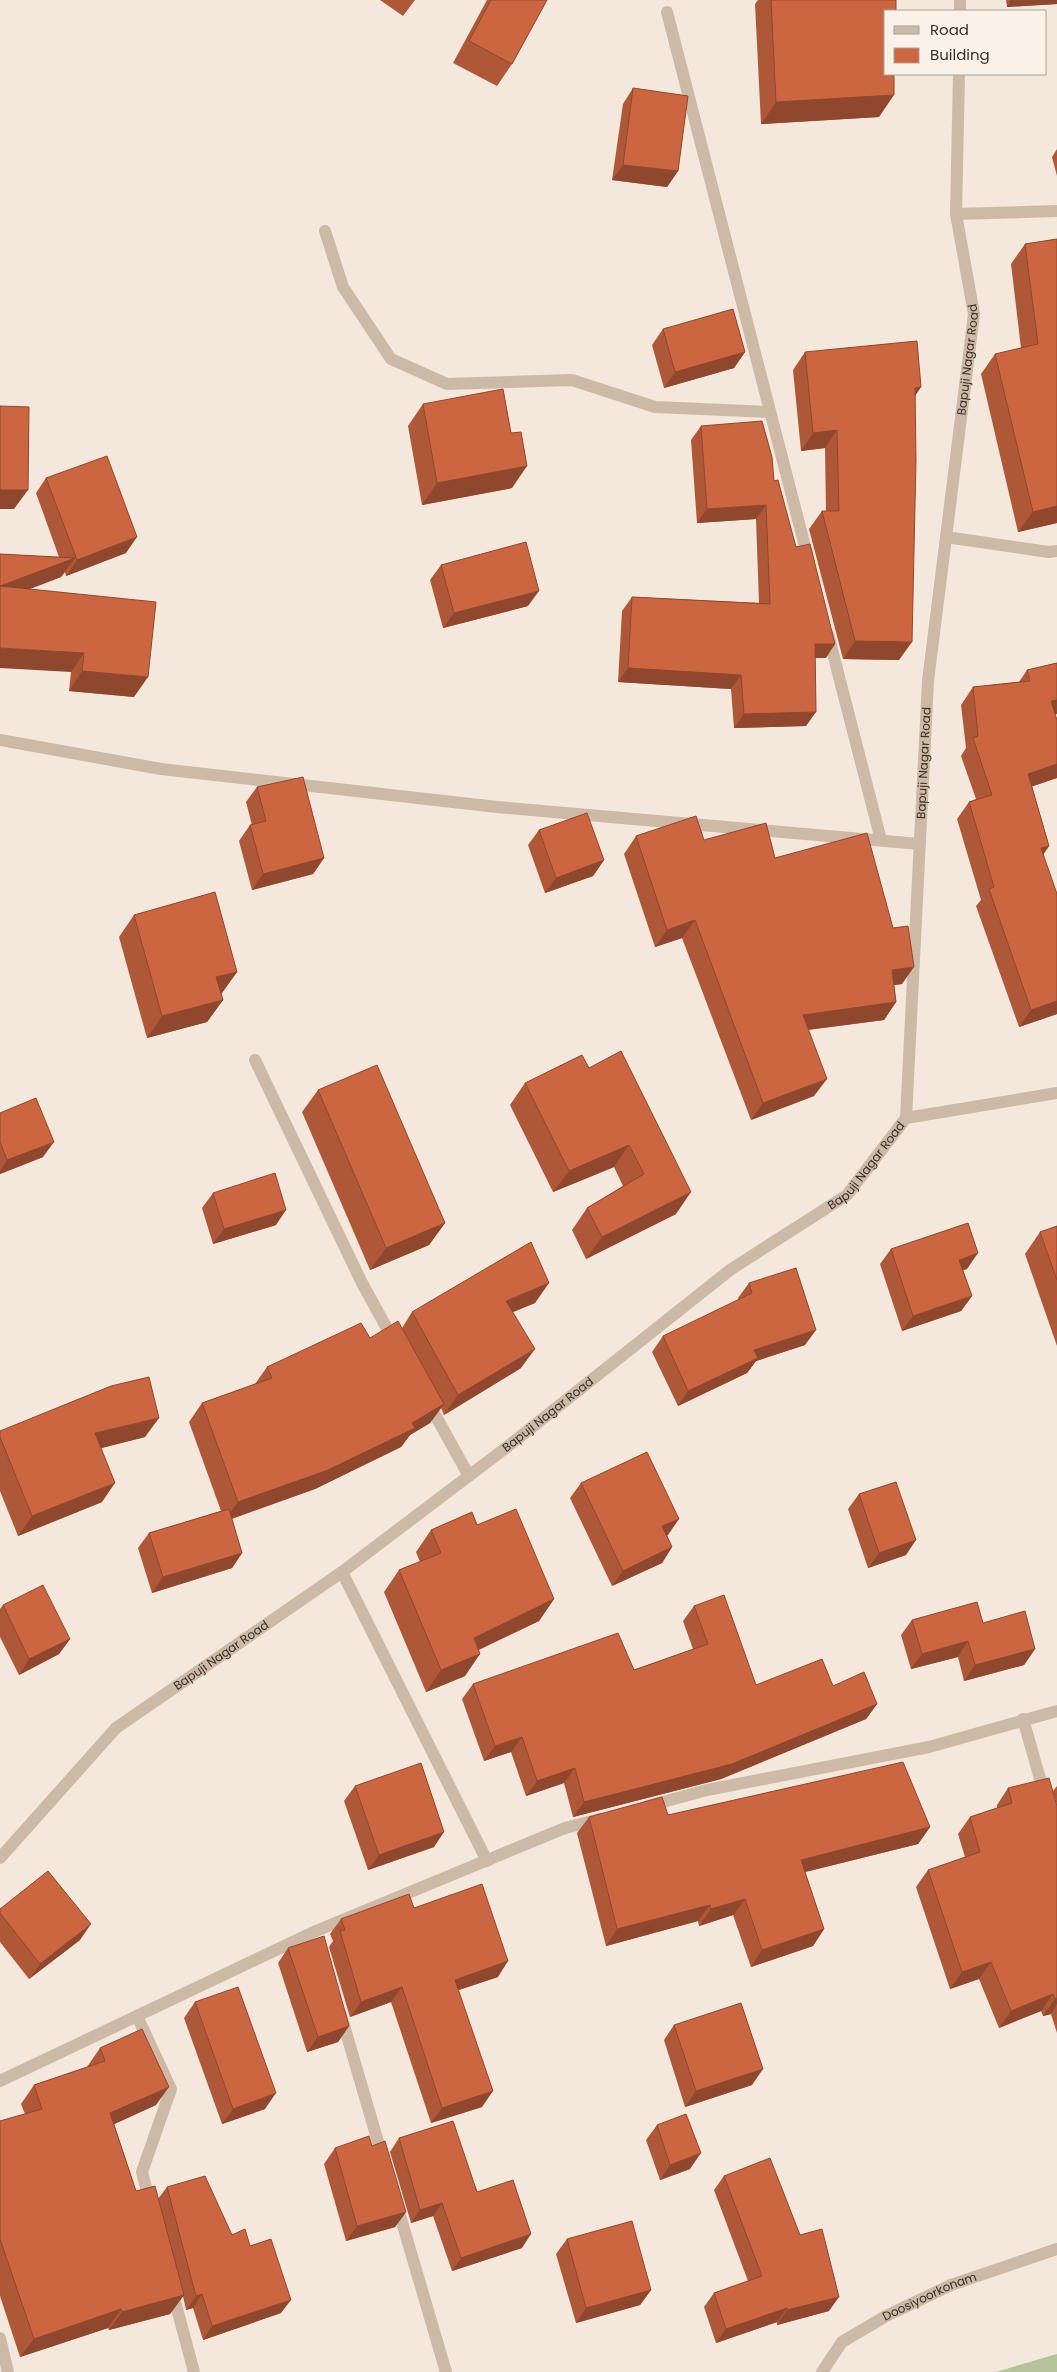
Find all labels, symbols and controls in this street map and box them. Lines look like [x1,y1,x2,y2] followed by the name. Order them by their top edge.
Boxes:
[884,10,1047,75] legend
[930,19,969,40] text: Road
[930,44,990,65] text: Building
[952,303,982,416] street label: Bapuji Nagar Road
[912,706,935,819] street label: Bapuji Nagar Road
[824,1118,908,1213] street label: Bapuji Nagar Road
[498,1373,597,1456] street label: Bapuji Nagar Road
[170,1616,272,1694] street label: Bapuji Nagar Road
[879,2268,979,2325] street label: Doosiyoorkonam

